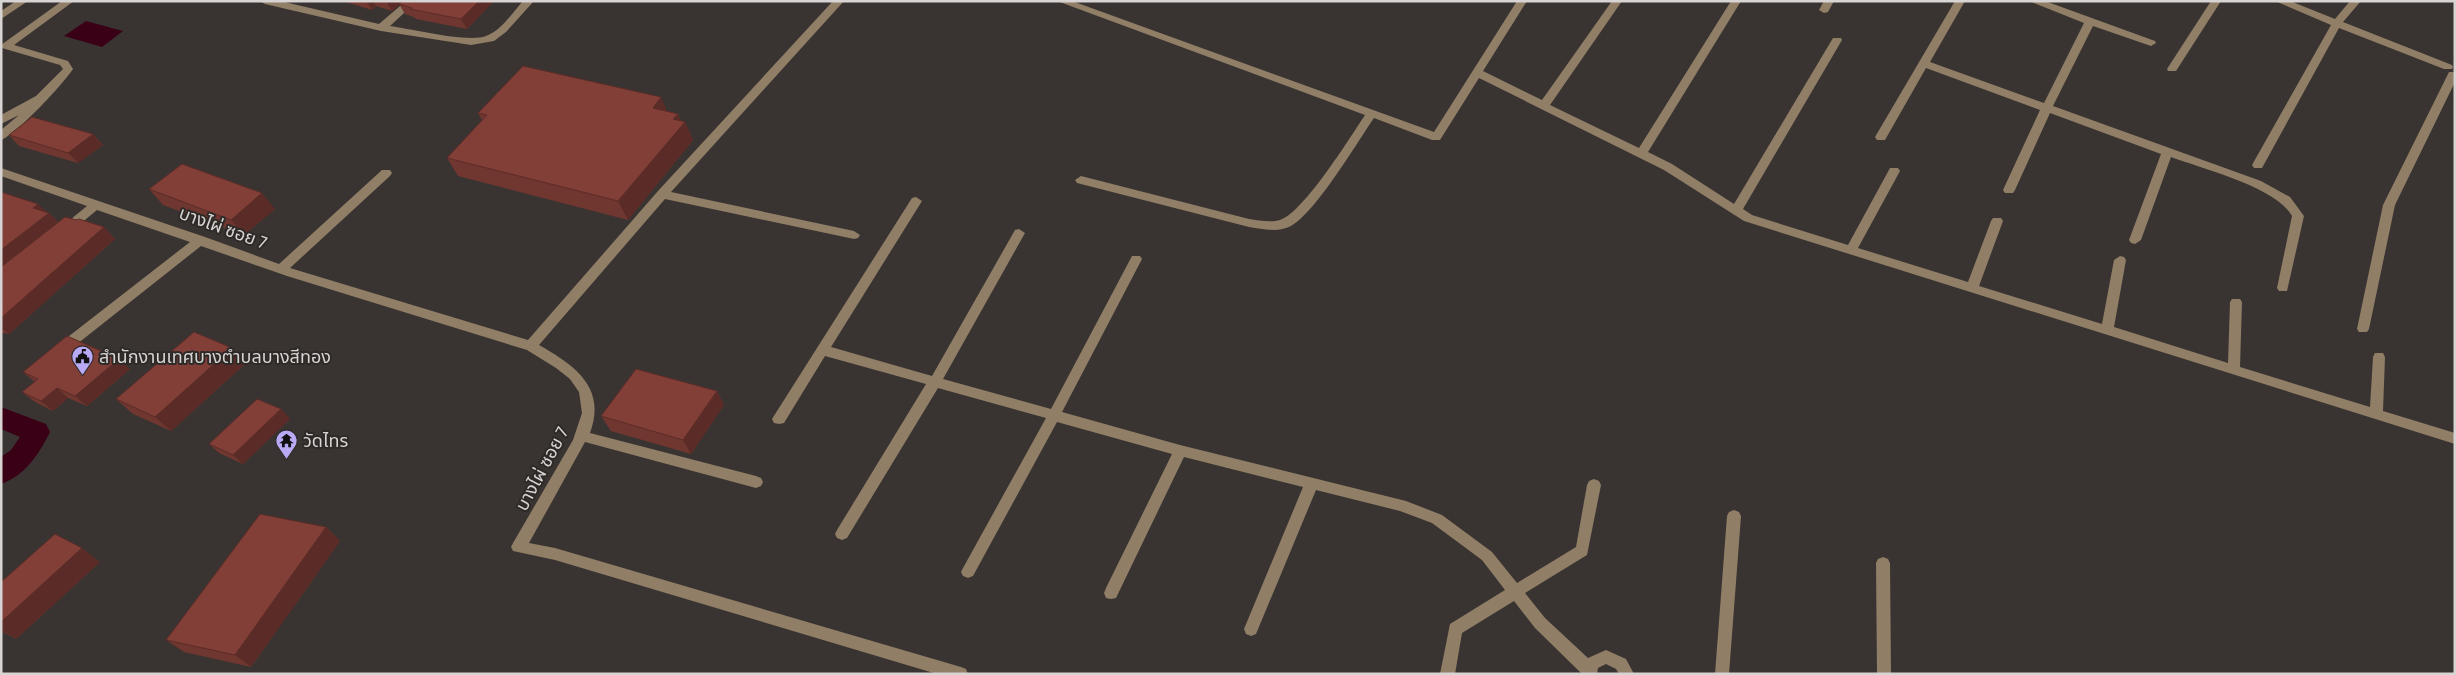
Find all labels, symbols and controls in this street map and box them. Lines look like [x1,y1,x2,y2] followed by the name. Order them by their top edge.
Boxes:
[176,202,270,254] street label: บางไผ่ ซอย 7
[71,345,95,376] public building icon: สำนักงานเทศบางตำบลบางสีทอง
[99,346,331,368] place label: สำนักงานเทศบางตำบลบางสีทอง
[511,423,573,515] street label: บางไผ่ ซอย 7
[275,429,299,460] temple icon: วัดไทร
[303,430,348,452] place label: วัดไทร

